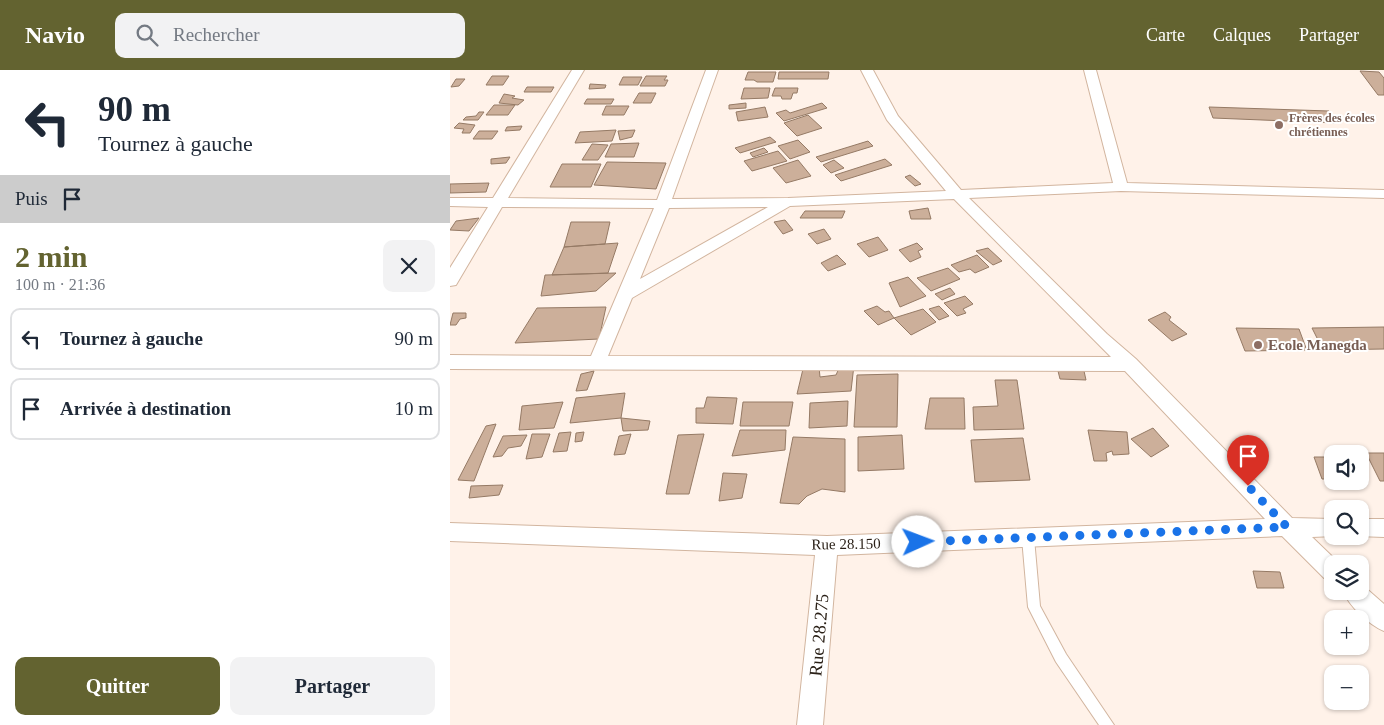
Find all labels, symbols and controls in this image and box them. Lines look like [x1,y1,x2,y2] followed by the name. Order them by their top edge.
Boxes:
[115,13,465,58] search box
[133,21,161,49] icon: search
[25,22,85,48] text: Navio
[173,24,260,45] text: Rechercher
[1146,25,1185,45] text: Carte
[1213,25,1271,45] text: Calques
[1299,25,1359,45] text: Partager
[15,90,80,155] icon: left
[98,90,171,129] text: 90 m
[1289,111,1375,139] place label: Frères des écoles chrétiennes
[1273,119,1285,131] marker: Frères des écoles chrétiennes
[98,131,253,156] text: Tournez à gauche
[58,185,86,213] icon: arrive
[15,188,48,209] text: Puis
[15,240,88,273] text: 2 min
[383,240,435,292] button: close
[15,276,105,293] text: 100 m · 21:36
[17,325,45,353] icon: left
[60,328,203,349] text: Tournez à gauche
[394,328,433,349] text: 90 m
[1268,337,1367,353] place label: Ecole Manegda
[1252,339,1264,351] marker: Ecole Manegda
[17,395,45,423] icon: arrive
[60,398,231,419] text: Arrivée à destination
[394,398,433,419] text: 10 m
[1227,435,1269,486] pin
[1234,442,1262,470] icon: arrive
[1324,445,1369,710] map controls
[1324,445,1369,490] button: sound
[1324,500,1369,545] button: search
[891,515,943,567] position arrow
[811,535,881,553] street label: Rue 28.150
[1324,555,1369,600] button: layers
[805,593,833,677] street label: Rue 28.275
[1324,610,1369,655] button: +
[15,657,220,715] button: Quitter
[230,657,435,715] button: Partager
[1324,665,1369,710] button: −

